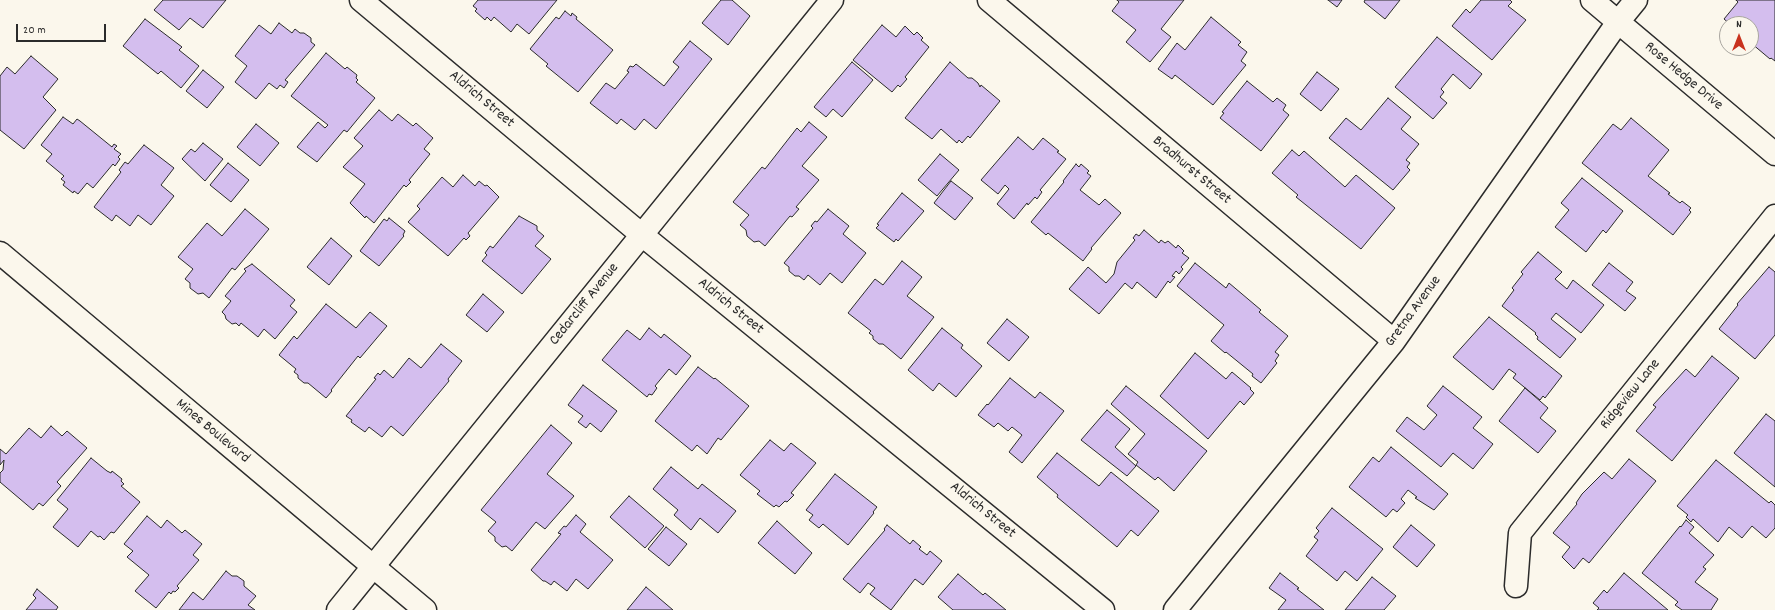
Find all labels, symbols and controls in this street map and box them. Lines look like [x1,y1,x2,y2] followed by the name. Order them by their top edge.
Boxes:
[18,16,108,42] scale bar
[1719,16,1759,56] north arrow
[1736,17,1742,33] text: N
[23,22,46,39] text: 20 m
[1640,39,1726,115] street label: Rose Hedge Drive
[445,67,517,133] street label: Aldrich Street
[1148,133,1234,209] street label: Bradhurst Street
[546,260,624,350] street label: Cedarcliff Avenue
[1382,273,1446,351] street label: Gretna Avenue
[693,275,767,339] street label: Aldrich Street
[1597,356,1665,434] street label: Ridgeview Lane
[171,396,253,468] street label: Mines Boulevard
[945,479,1019,543] street label: Aldrich Street

